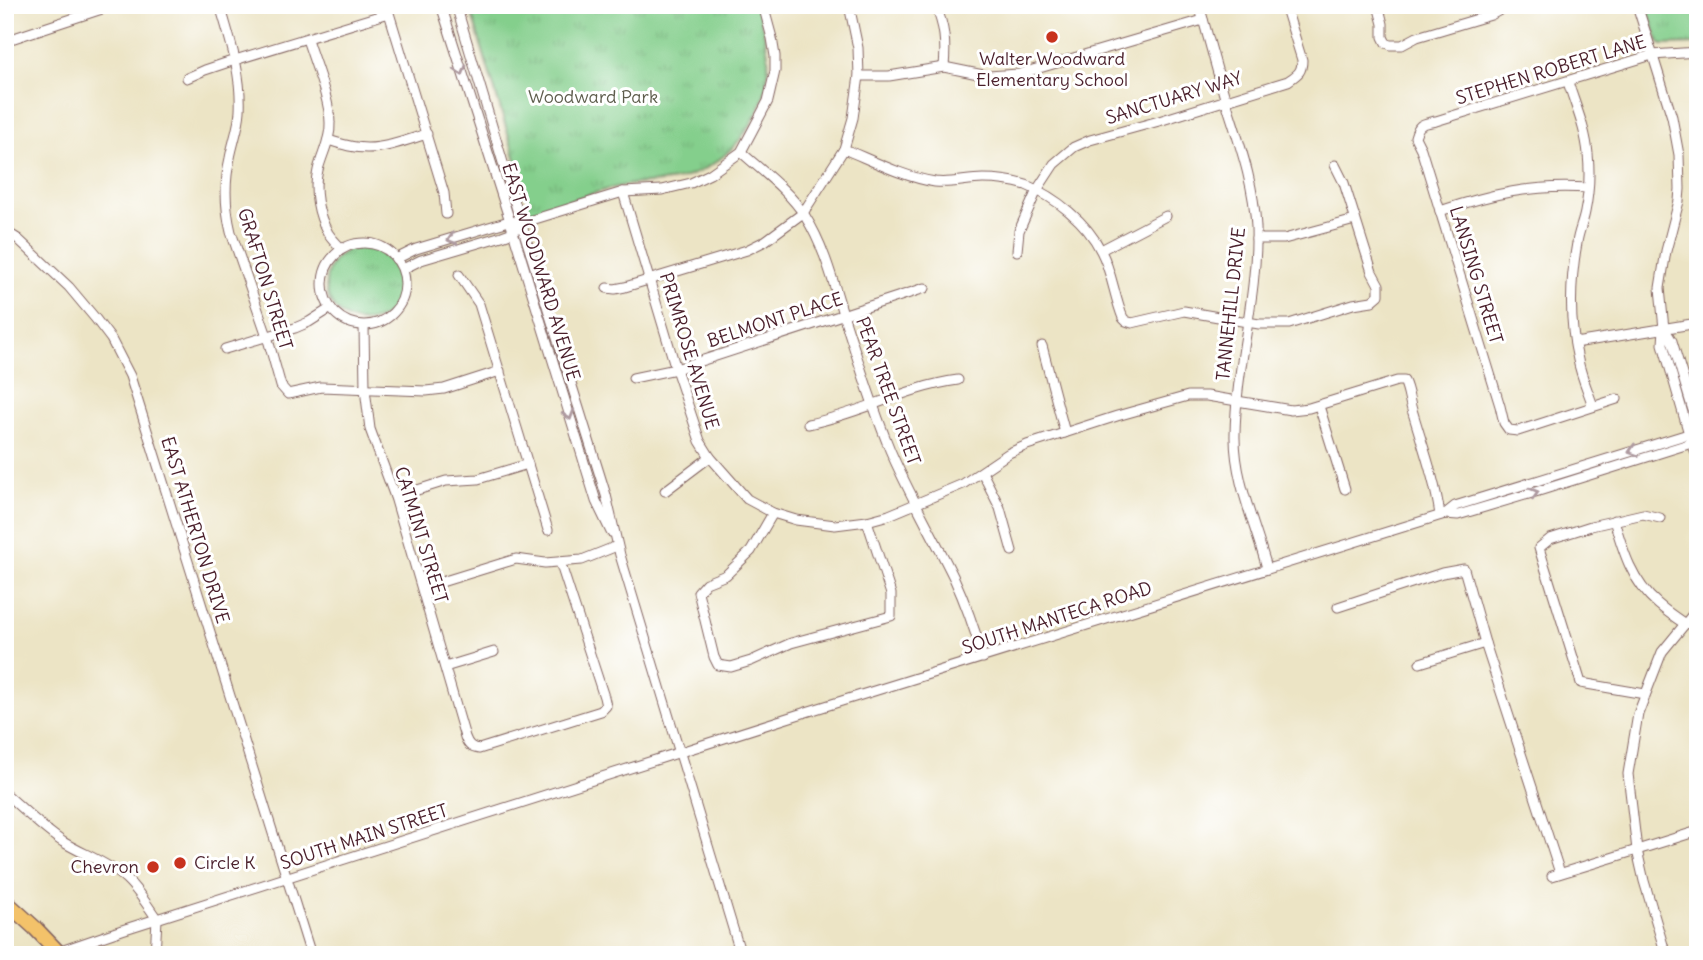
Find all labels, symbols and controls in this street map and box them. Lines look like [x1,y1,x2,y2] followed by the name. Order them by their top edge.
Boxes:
[1044,29,1060,45] marker: Walter Woodward Elementary School
[1453,30,1649,109] street label: STEPHEN ROBERT LANE
[976,47,1128,91] place label: Walter Woodward Elementary School
[452,64,467,76] one-way arrow
[1103,66,1245,129] street label: SANCTUARY WAY
[528,85,658,108] park label: Woodward Park
[497,160,586,384] street label: EAST WOODWARD AVENUE
[1445,203,1508,346] street label: LANSING STREET
[233,205,298,353] street label: GRAFTON STREET
[1211,226,1250,382] street label: TANNEHILL DRIVE
[447,230,459,245] one-way arrow
[655,270,724,432] street label: PRIMROSE AVENUE
[704,287,846,352] street label: BELMONT PLACE
[851,313,926,468] street label: PEAR TREE STREET
[561,408,575,420] one-way arrow
[156,434,235,626] street label: EAST ATHERTON DRIVE
[1627,443,1639,457] one-way arrow
[390,464,453,606] street label: CATMINT STREET
[1528,486,1540,501] one-way arrow
[959,576,1155,659] street label: SOUTH MANTECA ROAD
[277,799,451,874] street label: SOUTH MAIN STREET
[194,851,255,874] place label: Circle K
[71,855,139,878] place label: Chevron
[172,855,188,871] marker: Circle K
[145,859,161,875] marker: Chevron

